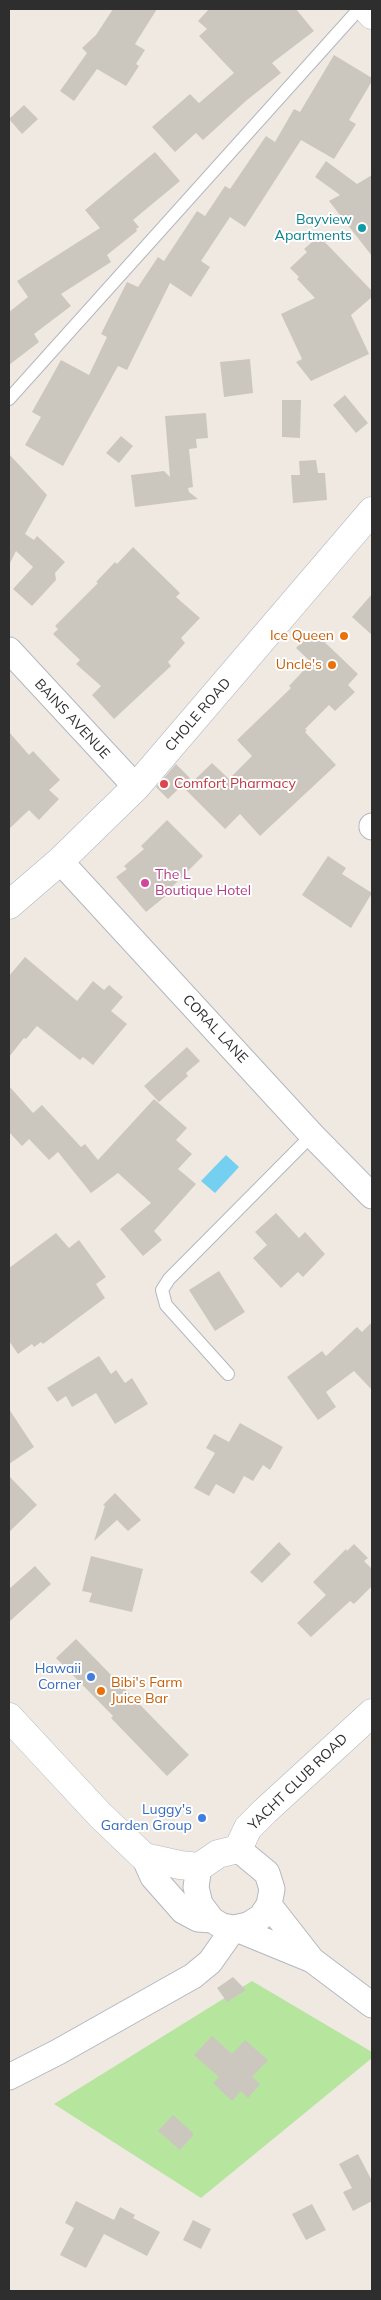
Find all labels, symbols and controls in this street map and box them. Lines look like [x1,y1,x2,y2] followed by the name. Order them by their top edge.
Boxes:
[275,212,352,244] place label: Bayview Apartments
[356,222,368,234] marker: Bayview Apartments
[270,628,334,644] place label: Ice Queen
[338,630,350,642] marker: Ice Queen
[276,657,322,673] place label: Uncle's
[326,659,338,671] marker: Uncle's
[162,675,234,755] street label: CHOLE ROAD
[31,676,113,762] street label: BAINS AVENUE
[174,776,296,792] place label: Comfort Pharmacy
[158,778,170,790] marker: Comfort Pharmacy
[155,867,251,900] place label: The L Boutique Hotel
[139,877,151,889] marker: The L Boutique Hotel
[179,991,251,1067] street label: CORAL LANE
[35,1661,81,1694] place label: Hawaii Corner
[85,1671,97,1683] marker: Hawaii Corner
[111,1675,183,1708] place label: Bibi's Farm Juice Bar
[95,1685,107,1697] marker: Bibi's Farm Juice Bar
[245,1730,351,1834] street label: YACHT CLUB ROAD
[101,1802,192,1834] place label: Luggy's Garden Group
[196,1812,208,1824] marker: Luggy's Garden Group

